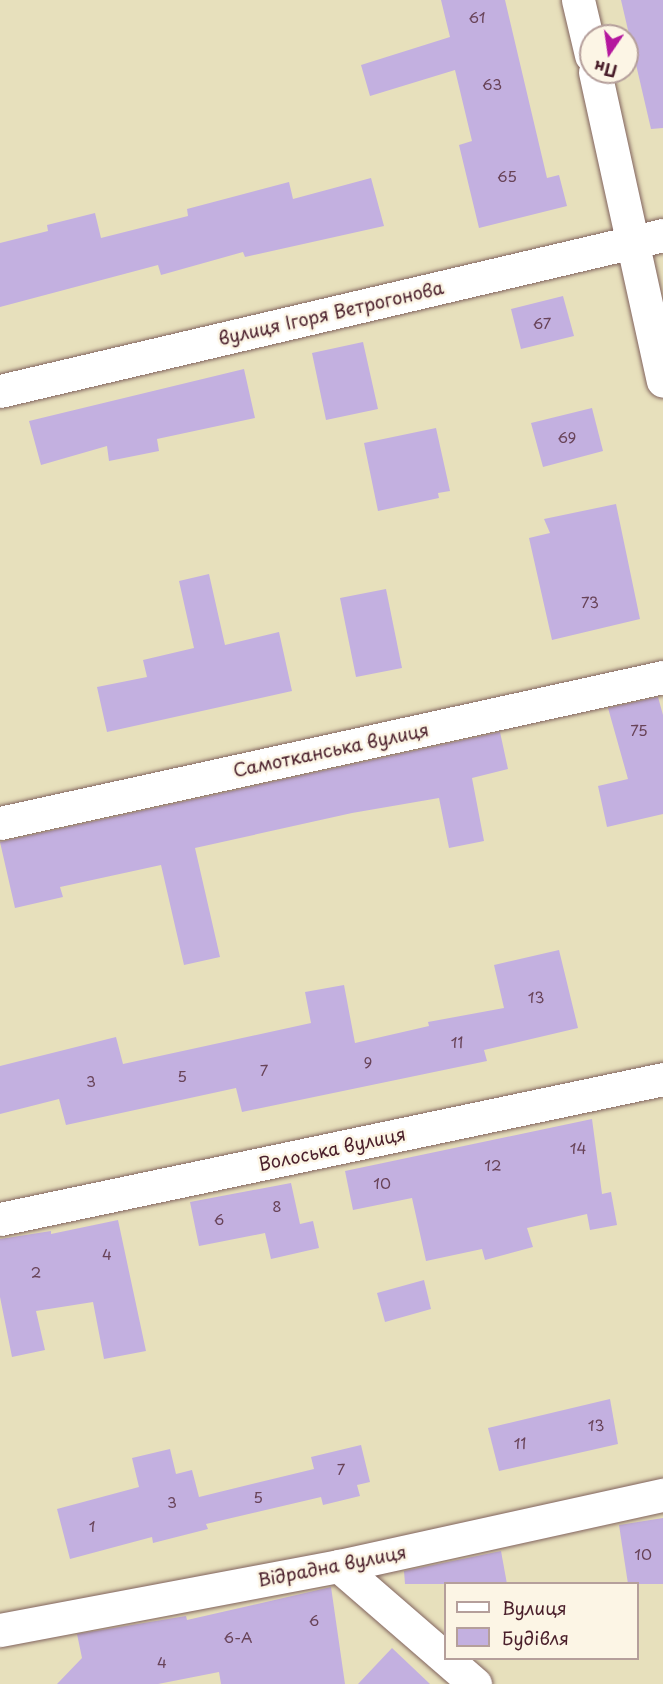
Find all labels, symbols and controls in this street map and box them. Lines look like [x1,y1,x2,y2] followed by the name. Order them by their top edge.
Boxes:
[469,8,485,26] house number: 61
[579,24,639,84] north arrow
[591,55,619,84] text: Пн
[482,75,502,93] house number: 63
[497,167,517,185] house number: 65
[216,277,446,349] street label: вулиця Ігоря Ветрогонова
[533,314,551,332] house number: 67
[558,428,576,446] house number: 69
[581,593,599,611] house number: 73
[231,719,431,781] street label: Самотканська вулиця
[630,721,648,739] house number: 75
[528,988,544,1006] house number: 13
[451,1033,463,1051] house number: 11
[364,1053,372,1071] house number: 9
[260,1061,268,1079] house number: 7
[177,1067,187,1085] house number: 5
[86,1072,96,1090] house number: 3
[256,1123,408,1175] street label: Волоська вулиця
[570,1139,586,1157] house number: 14
[484,1156,502,1174] house number: 12
[373,1174,391,1192] house number: 10
[272,1197,282,1215] house number: 8
[214,1210,224,1228] house number: 6
[102,1245,112,1263] house number: 4
[31,1263,41,1281] house number: 2
[588,1416,604,1434] house number: 13
[514,1434,526,1452] house number: 11
[337,1460,345,1478] house number: 7
[253,1488,263,1506] house number: 5
[167,1493,177,1511] house number: 3
[89,1517,95,1535] house number: 1
[255,1541,409,1591] street label: Відрадна вулиця
[634,1545,652,1563] house number: 10
[444,1582,639,1660] legend
[502,1594,567,1621] text: Вулиця
[309,1611,319,1629] house number: 6
[502,1624,569,1651] text: Будівля
[223,1628,253,1646] house number: 6-А
[157,1653,167,1671] house number: 4

